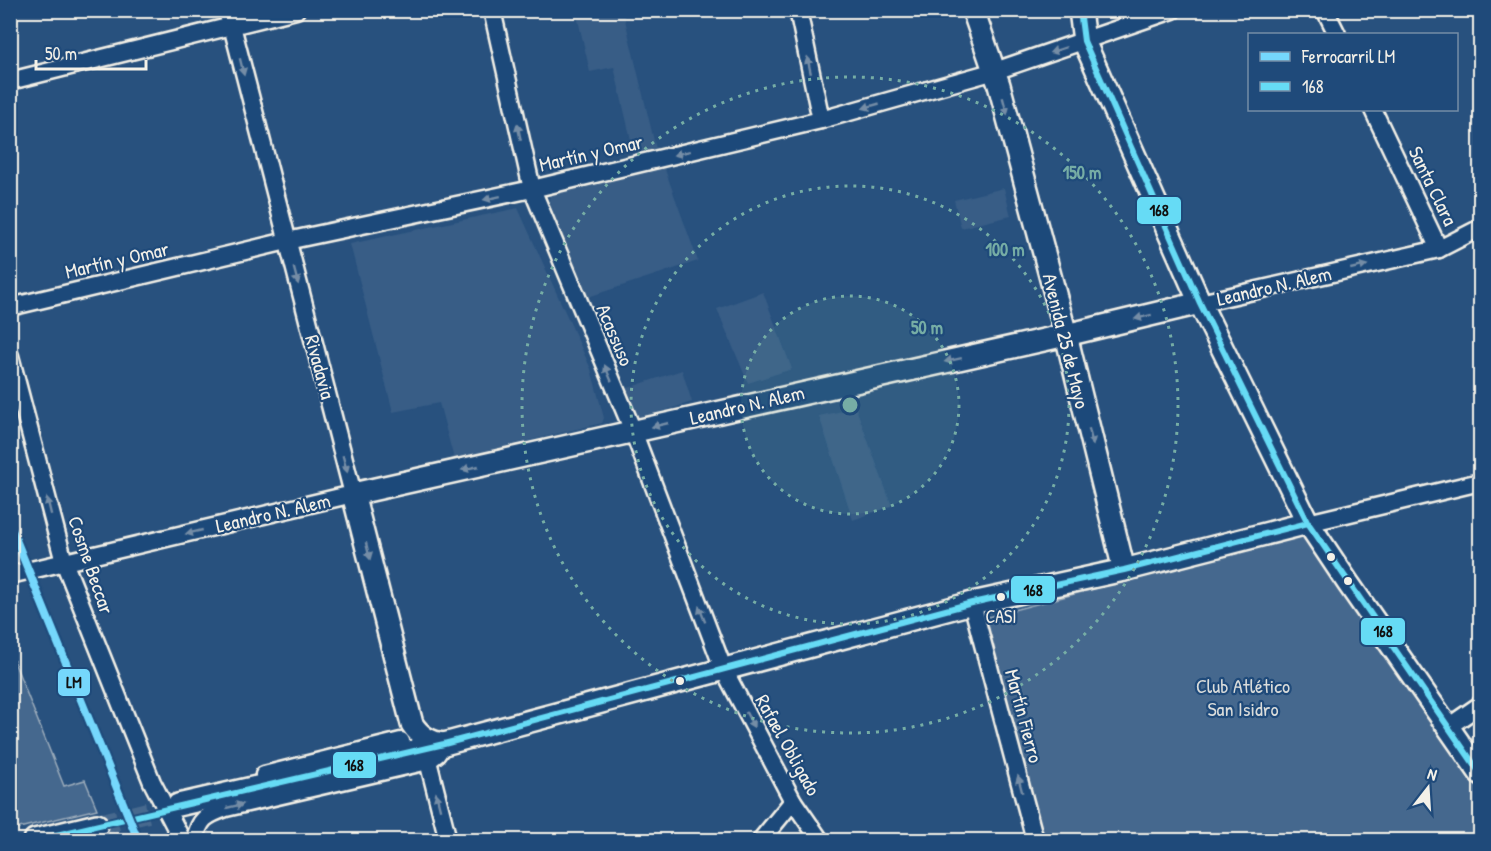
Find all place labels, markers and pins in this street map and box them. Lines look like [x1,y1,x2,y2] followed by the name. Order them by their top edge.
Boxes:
[840,395,860,415] centre of rings
[1325,551,1337,563] unlabelled marker
[1342,575,1354,587] unlabelled marker
[995,591,1007,603] marker: CASI
[985,604,1017,629] place label: CASI
[674,675,686,687] unlabelled marker

